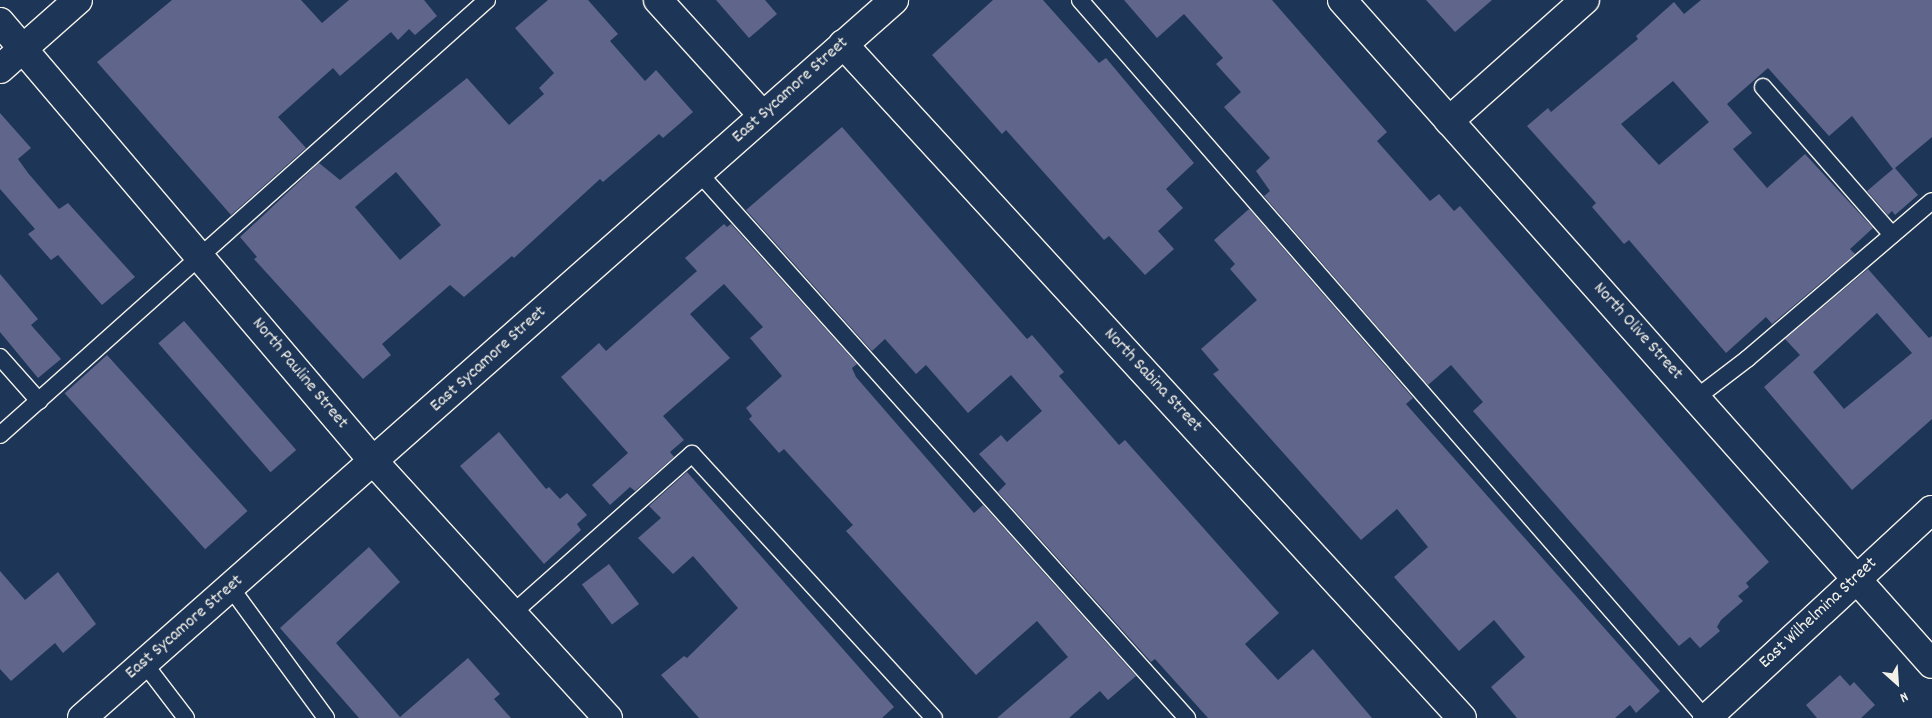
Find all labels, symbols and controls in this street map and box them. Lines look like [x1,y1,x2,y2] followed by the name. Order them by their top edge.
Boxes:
[729,33,853,149] street label: East Sycamore Street
[1588,279,1686,385] street label: North Olive Street
[427,302,551,418] street label: East Sycamore Street
[246,314,352,434] street label: North Pauline Street
[1098,324,1206,438] street label: North Sabina Street
[1755,554,1883,674] street label: East Wilhelmina Street
[122,571,248,685] street label: East Sycamore Street
[1872,658,1922,708] north arrow
[1896,686,1911,707] text: N

